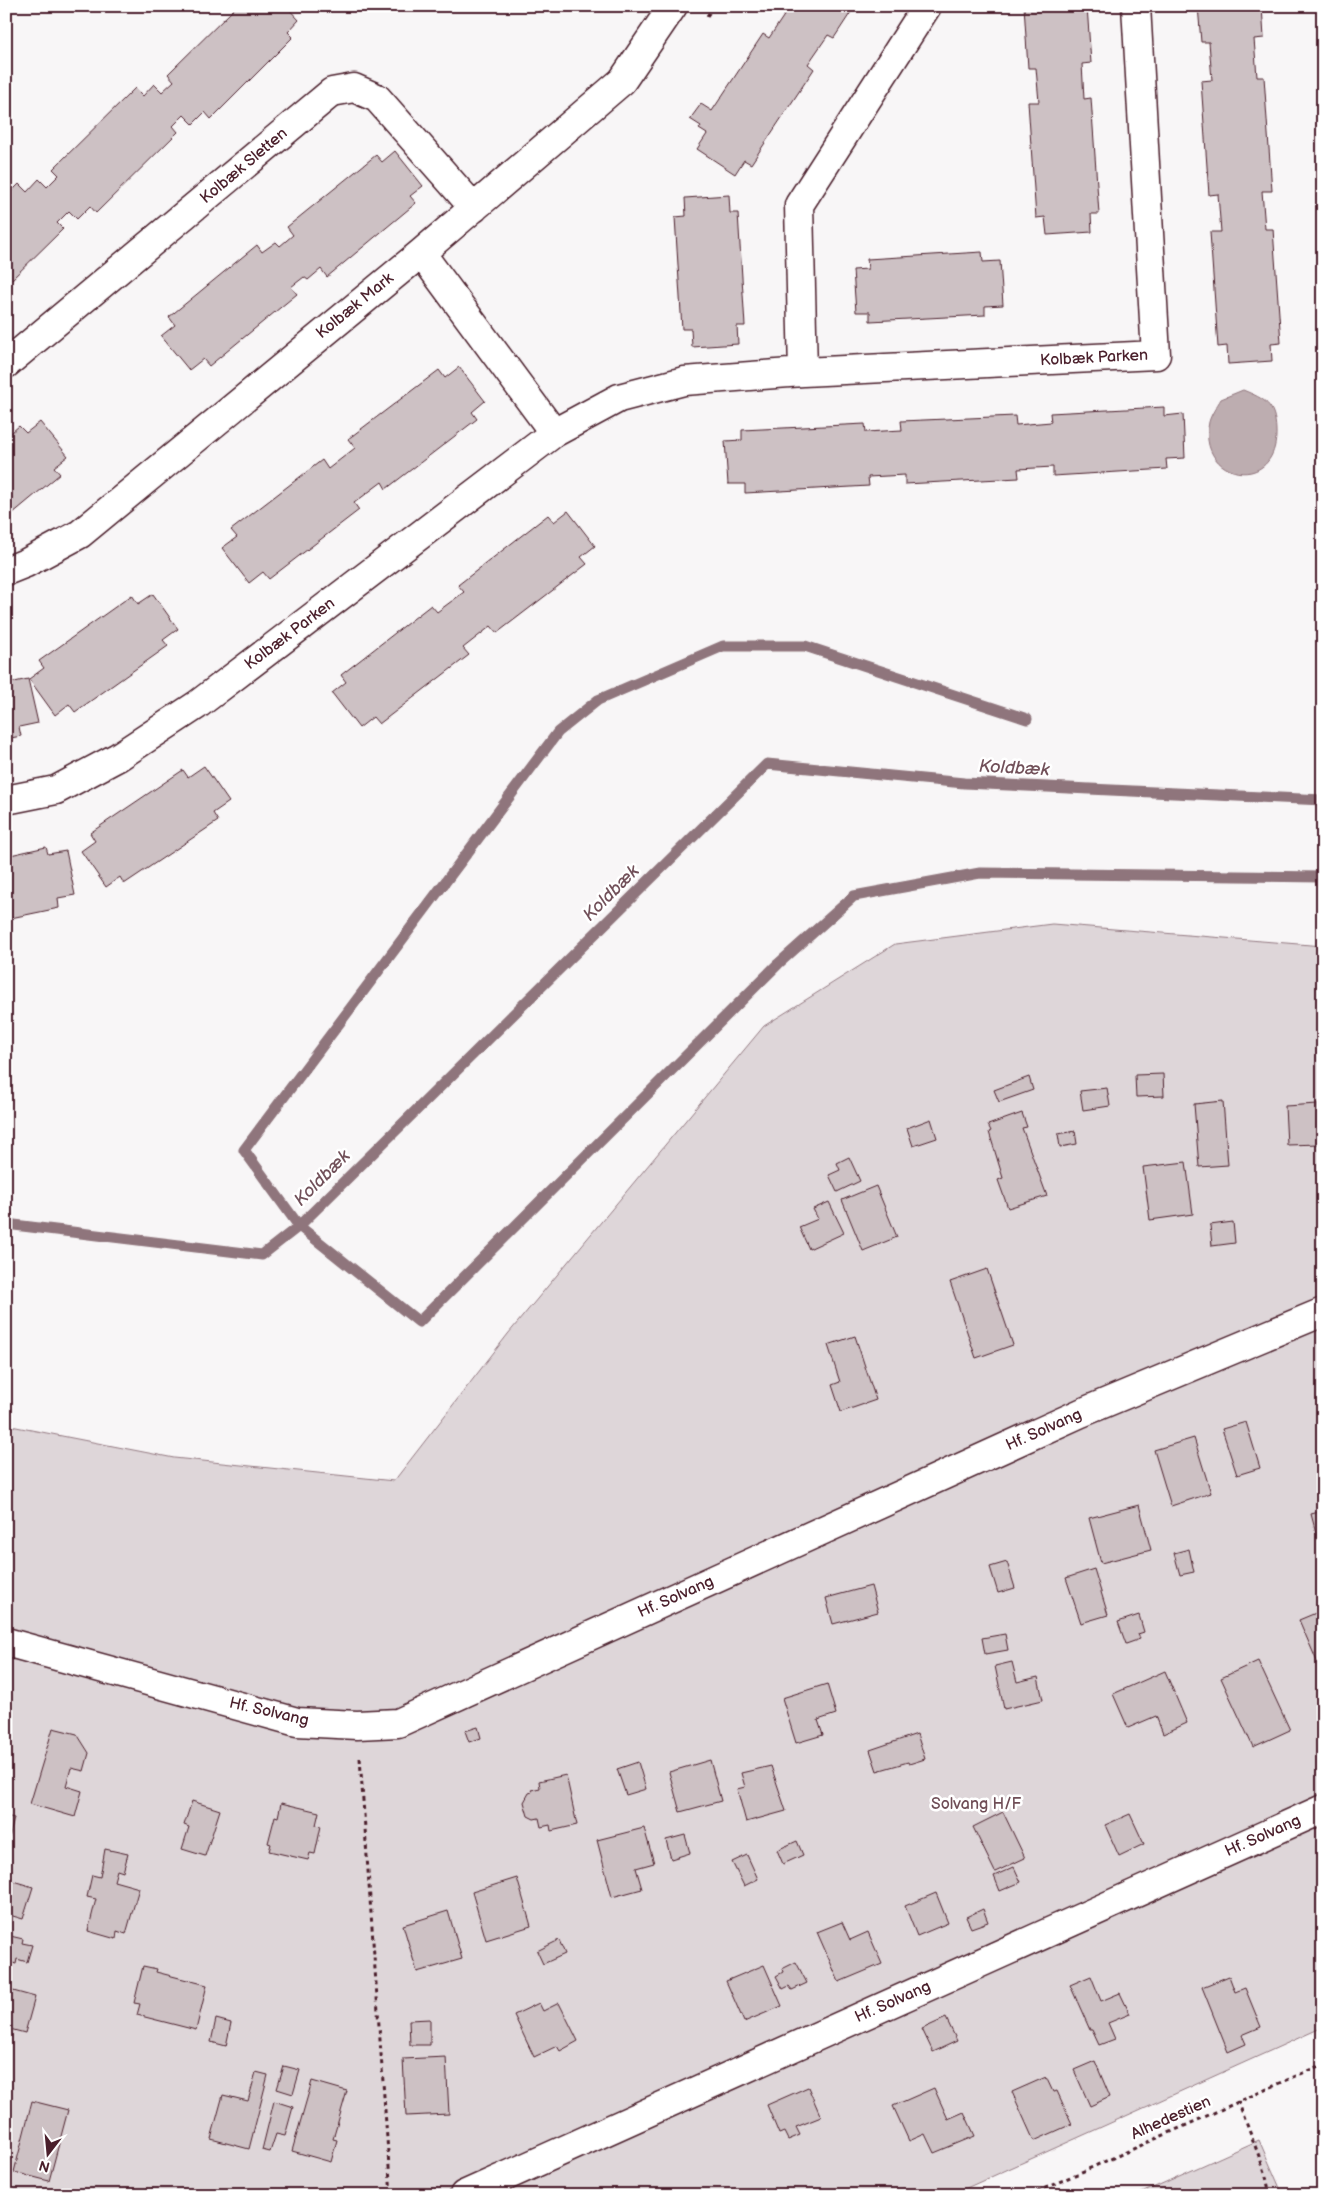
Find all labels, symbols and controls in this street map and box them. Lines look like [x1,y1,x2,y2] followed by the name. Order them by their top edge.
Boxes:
[197,124,291,208] street label: Kolbæk Sletten
[312,269,398,343] street label: Kolbæk Mark
[1040,346,1148,370] street label: Kolbæk Parken
[241,594,339,674] street label: Kolbæk Parken
[978,756,1051,780] water label: Koldbæk
[579,860,644,925] water label: Koldbæk
[290,1145,355,1210] water label: Koldbæk
[1003,1405,1085,1455] street label: Hf. Solvang
[635,1572,717,1622] street label: Hf. Solvang
[227,1694,311,1730] street label: Hf. Solvang
[931,1795,1021,1814] park label: Solvang H/F
[1222,1811,1304,1861] street label: Hf. Solvang
[852,1977,934,2027] street label: Hf. Solvang
[1128,2092,1214,2144] street label: Alhedestien
[22,2128,72,2178] north arrow
[37,2156,52,2176] text: N

